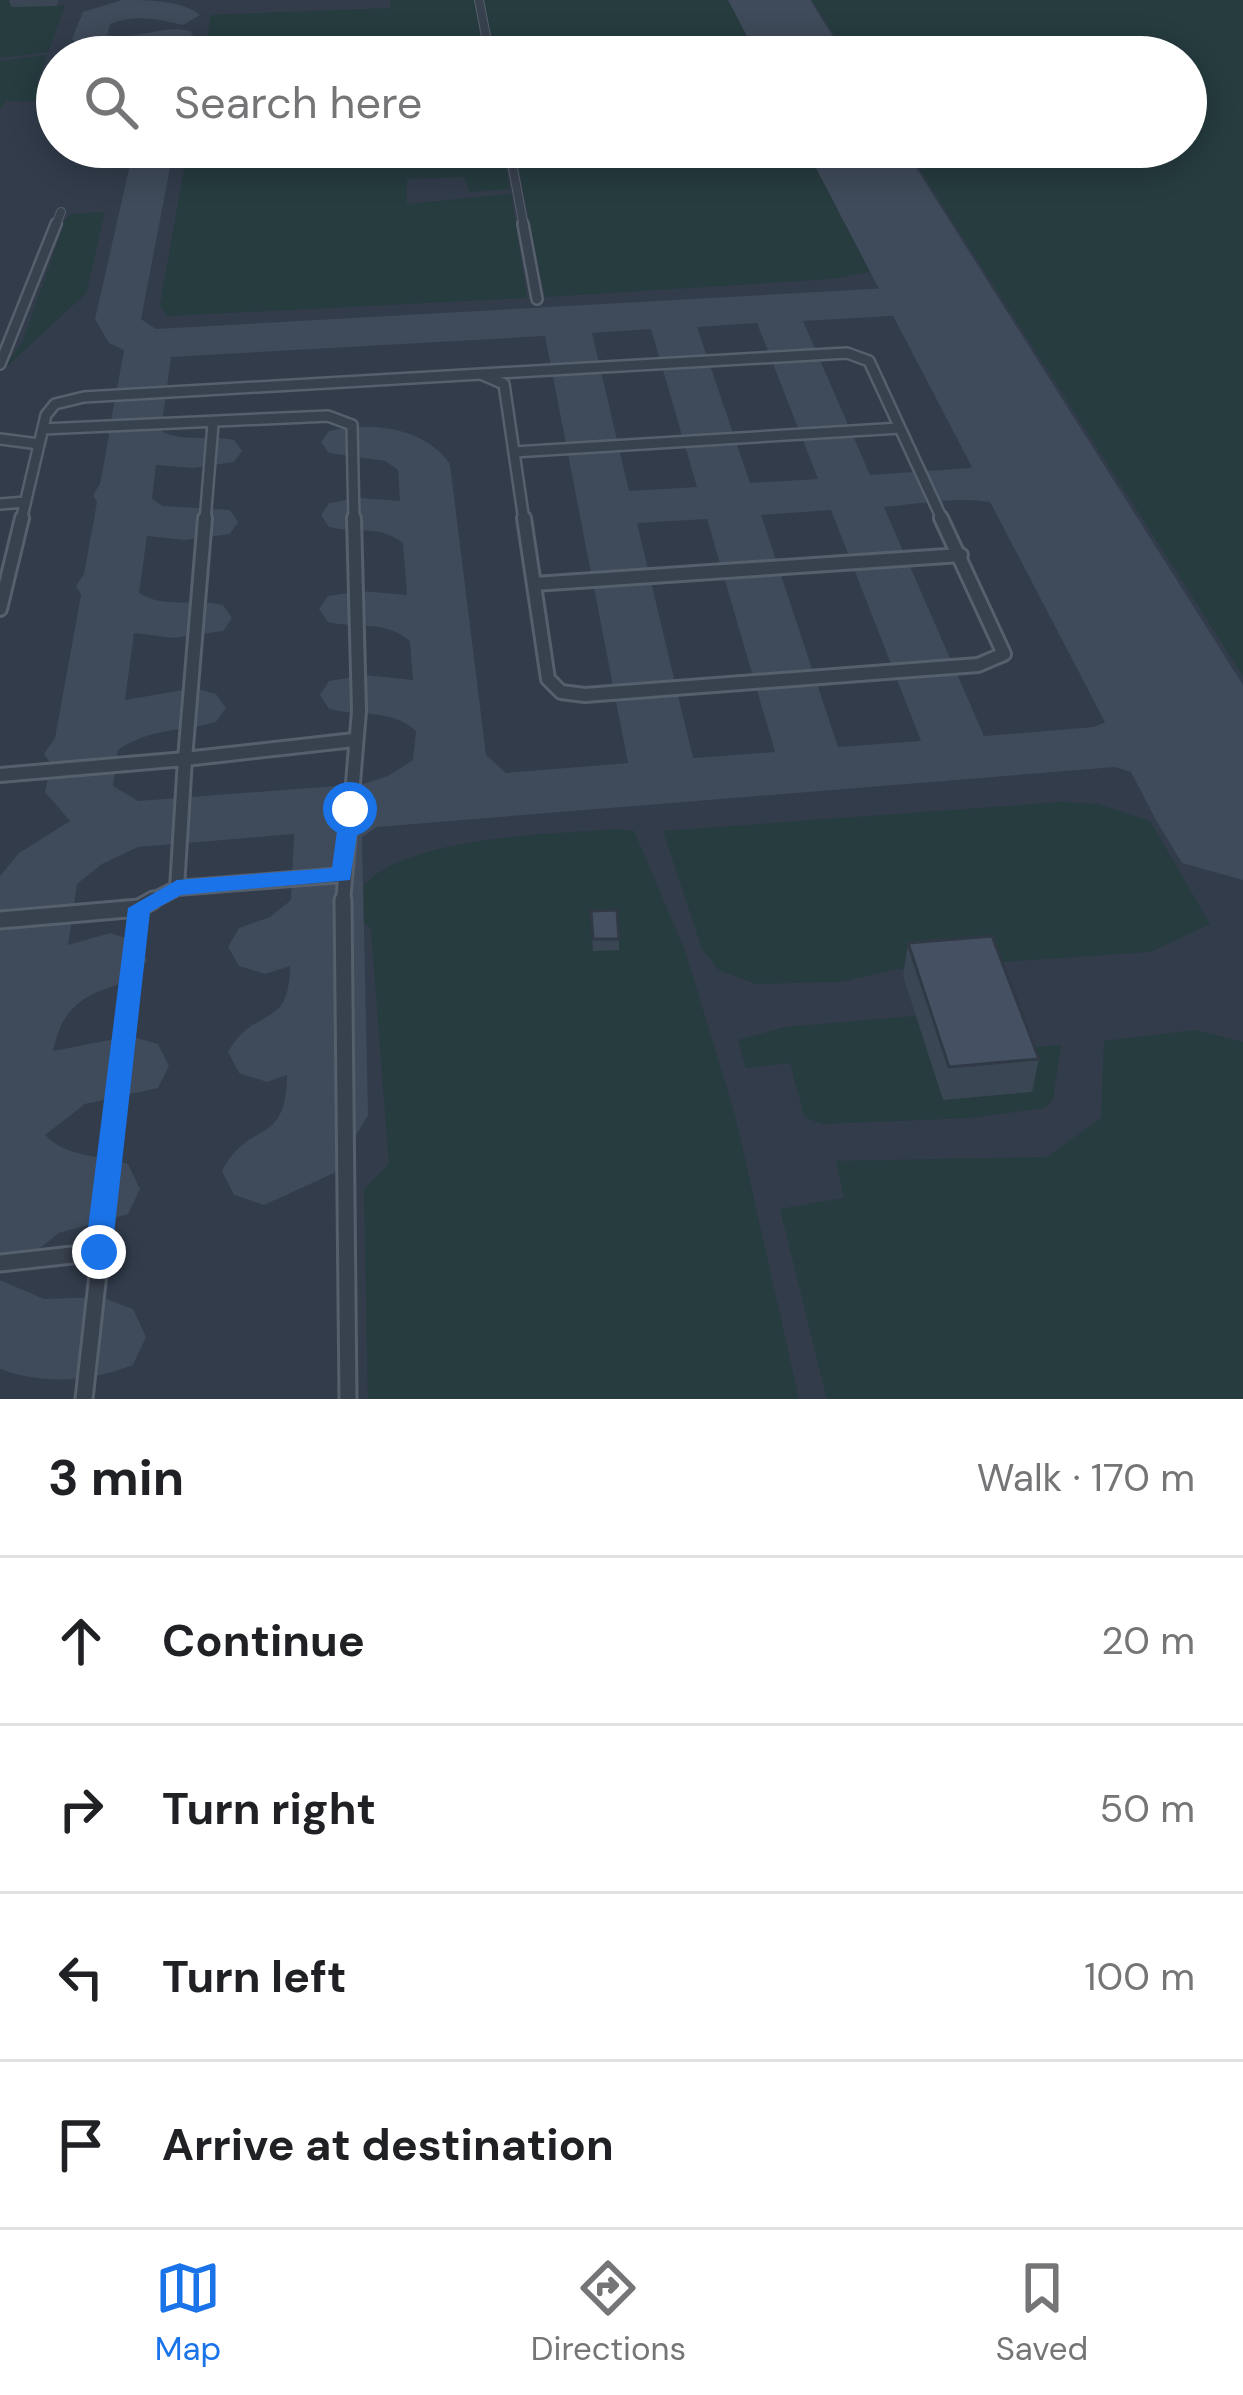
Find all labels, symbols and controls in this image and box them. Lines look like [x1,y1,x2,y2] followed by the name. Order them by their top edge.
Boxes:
[36,36,1207,168] search box
[78,69,144,135] icon: search
[174,73,422,132] text: Search here
[323,782,377,836] route start
[72,1225,126,1279] route end
[48,1444,184,1511] text: 3 min
[977,1452,1195,1503] text: Walk · 170 m
[48,1608,114,1674] icon: ahead
[162,1611,365,1670] text: Continue
[1101,1615,1195,1666] text: 20 m
[48,1776,114,1842] icon: right
[162,1779,376,1838] text: Turn right
[1099,1783,1195,1834] text: 50 m
[48,1944,114,2010] icon: left
[162,1947,346,2006] text: Turn left
[1084,1951,1195,2002] text: 100 m
[48,2112,114,2178] icon: arrive
[162,2115,614,2174] text: Arrive at destination
[155,2255,221,2370] tab: Map
[531,2255,686,2370] tab: Directions
[996,2255,1088,2370] tab: Saved

